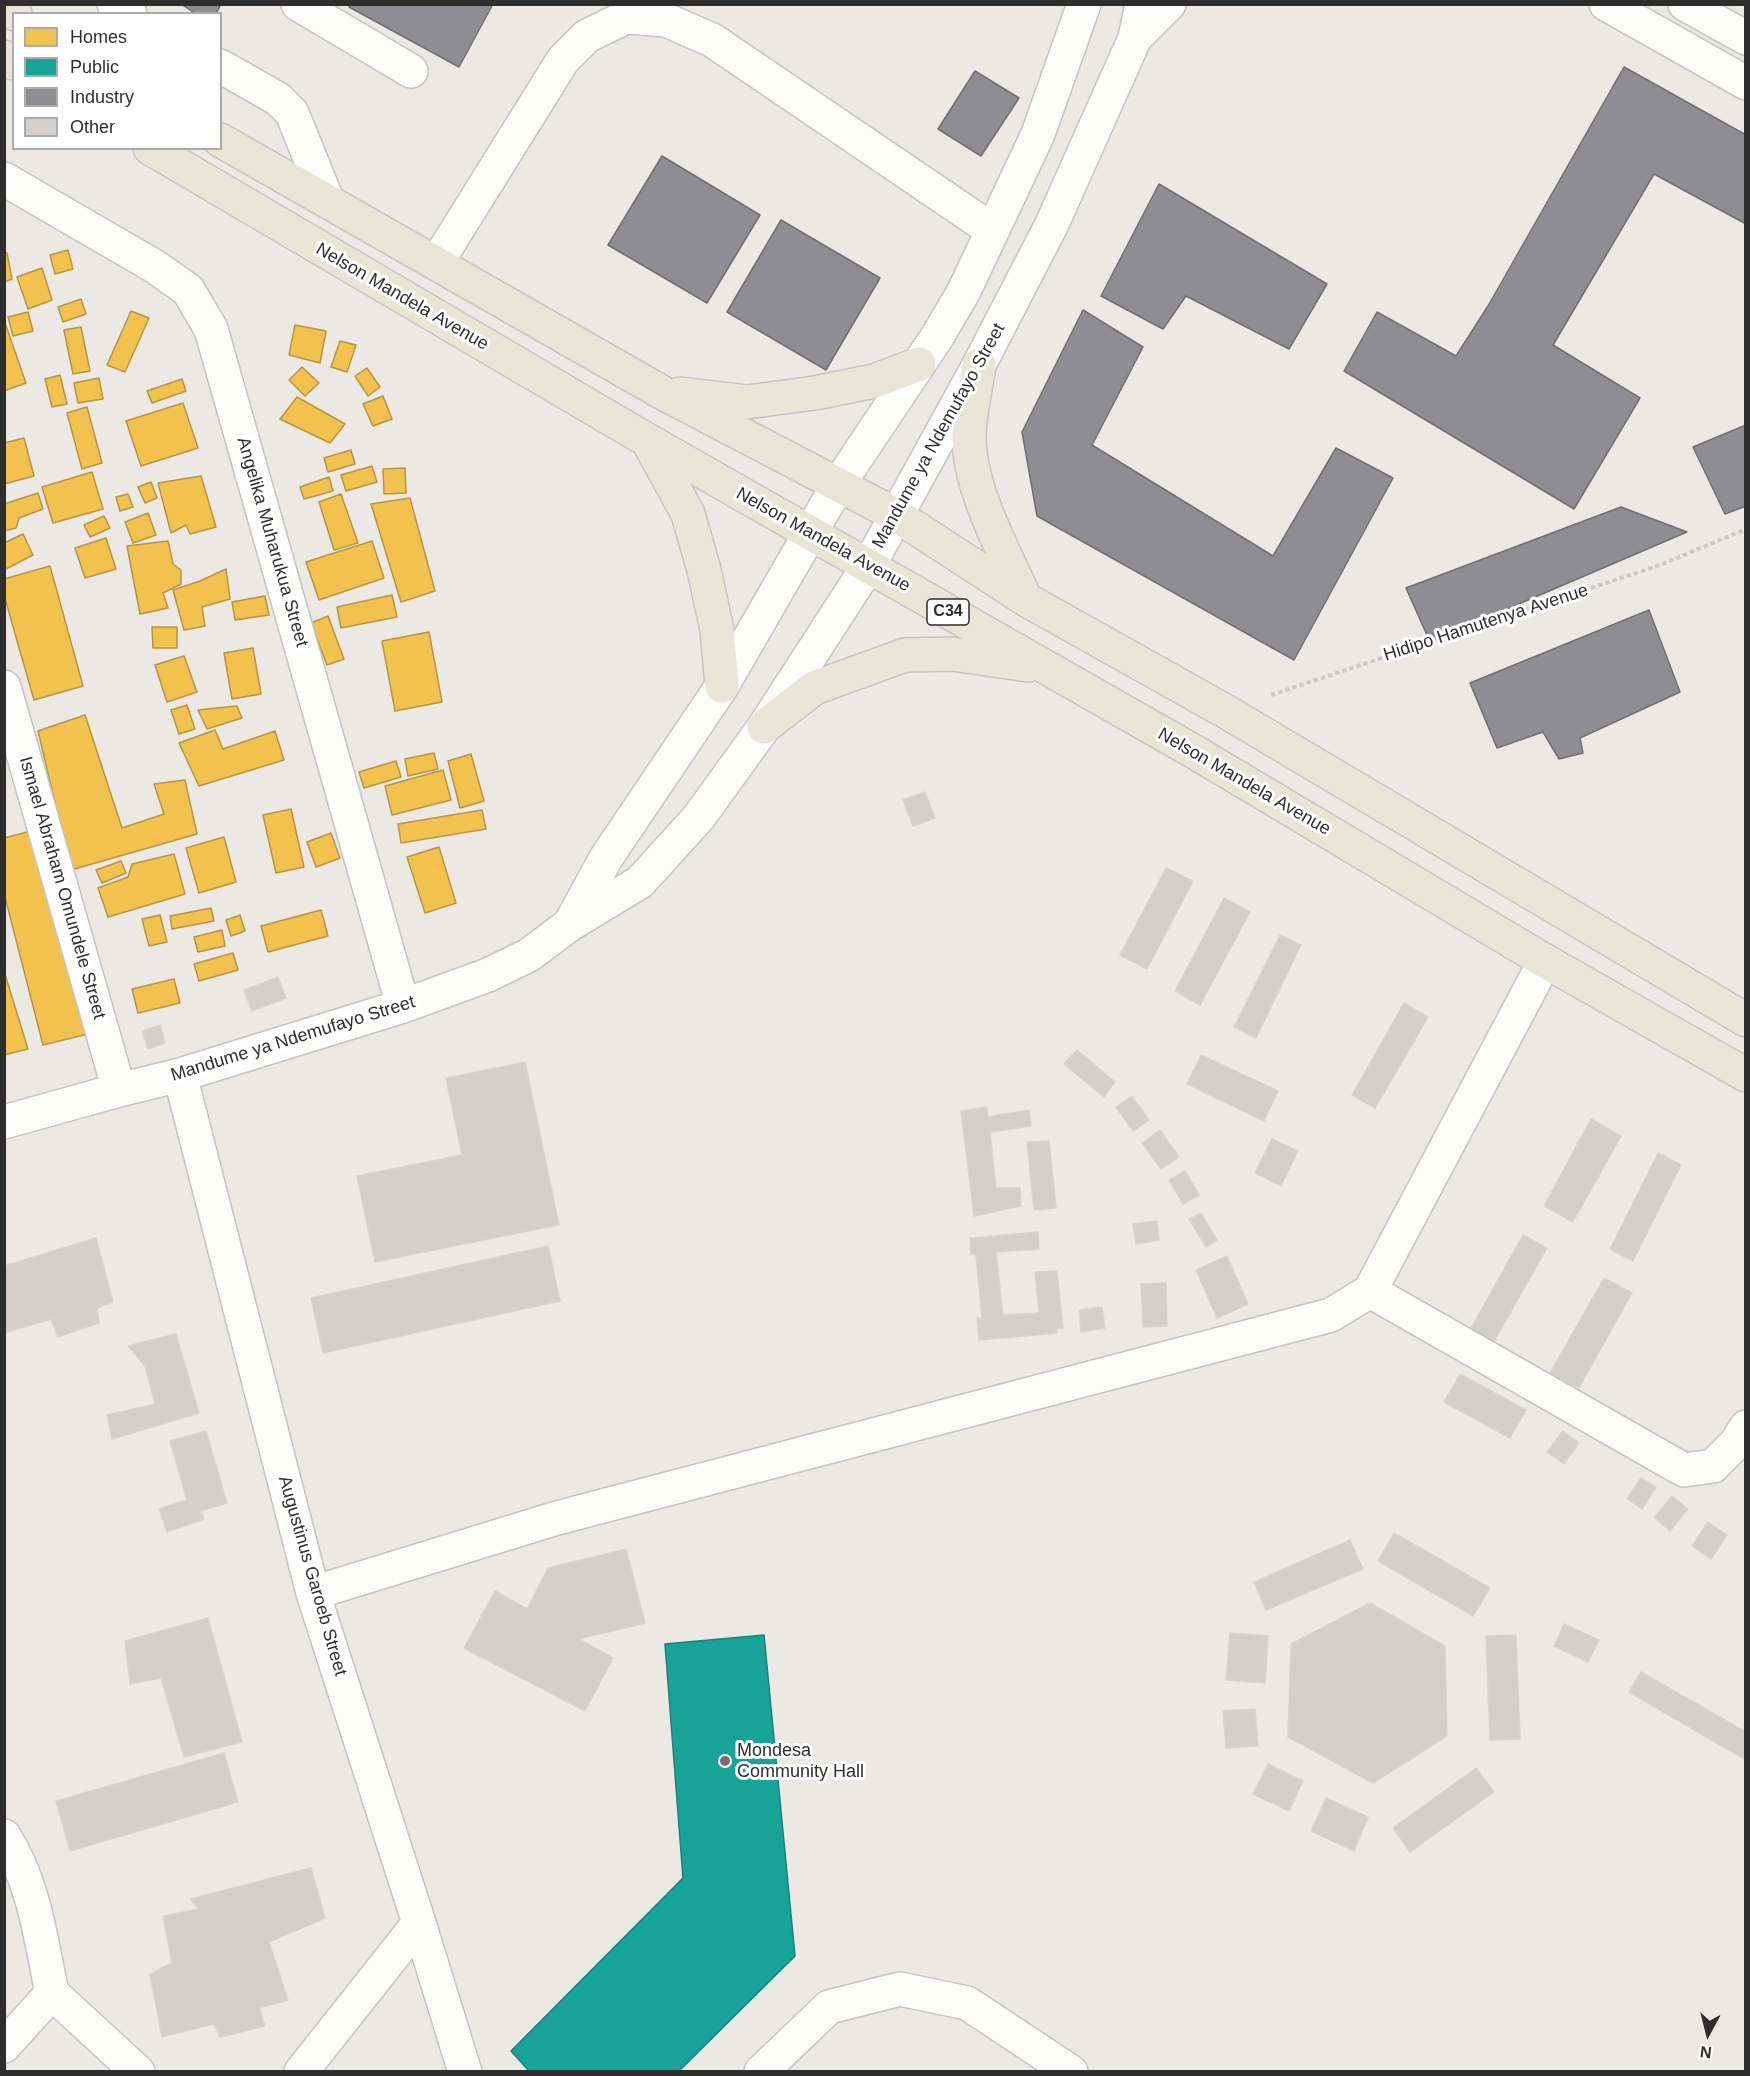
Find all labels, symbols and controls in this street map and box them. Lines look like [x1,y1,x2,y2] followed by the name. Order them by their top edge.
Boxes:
[12,12,222,150] legend
[70,27,127,47] text: Homes
[70,57,119,77] text: Public
[70,87,134,107] text: Industry
[70,117,115,137] text: Other
[312,239,492,355] street label: Nelson Mandela Avenue
[868,320,1010,552] street label: Mandume ya Ndemufayo Street
[232,435,312,649] street label: Angelika Muharukua Street
[732,483,914,597] street label: Nelson Mandela Avenue
[1381,580,1591,666] street label: Hidipo Hamutenya Avenue
[927,599,969,625] road number: C34
[1154,724,1334,840] street label: Nelson Mandela Avenue
[14,754,110,1022] street label: Ismael Abraham Omundele Street
[168,992,418,1086] street label: Mandume ya Ndemufayo Street
[273,1473,351,1679] street label: Augustinus Garoeb Street
[737,1740,864,1782] place label: Mondesa Community Hall
[718,1754,732,1768] marker: Mondesa Community Hall
[1678,2004,1738,2064] north arrow
[1699,2043,1713,2062] text: N

